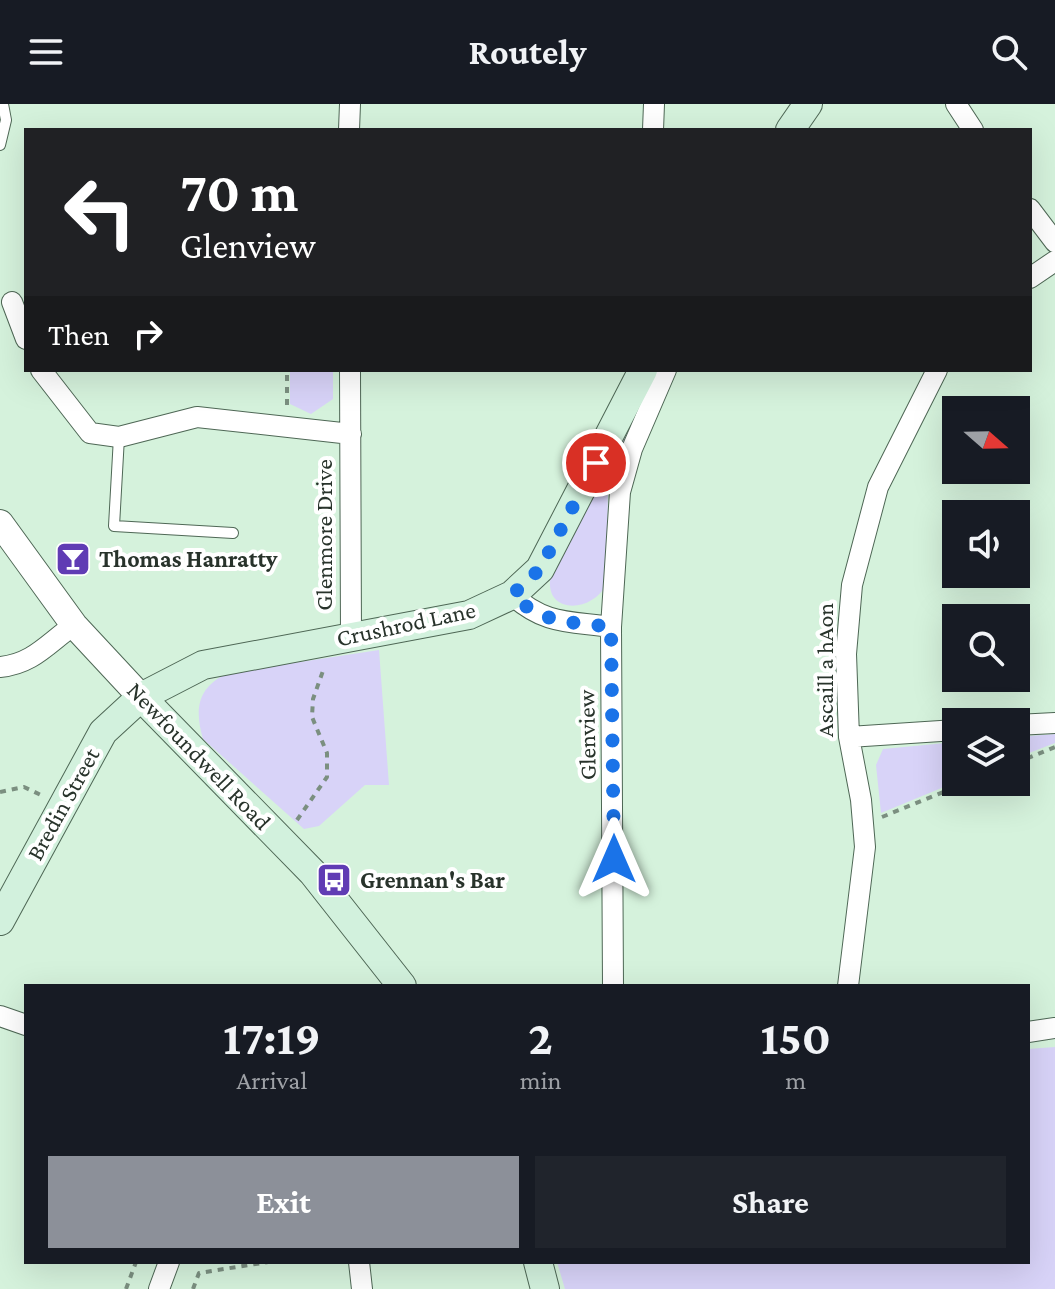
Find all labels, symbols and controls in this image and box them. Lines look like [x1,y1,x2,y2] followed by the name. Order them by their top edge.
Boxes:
[24,30,68,74] icon: menu
[987,30,1031,74] icon: search
[469,32,586,72] text: Routely
[48,160,152,264] icon: left
[180,161,299,223] text: 70 m
[180,226,316,266] text: Glenview
[126,312,170,356] icon: right
[48,318,110,351] text: Then
[942,396,1030,484] north arrow
[942,396,1030,796] map controls
[562,429,630,497] pin
[574,441,618,485] icon: arrive
[310,459,337,611] street label: Glenmore Drive
[942,500,1030,588] button: sound
[54,540,92,578] bar icon: Thomas Hanratty
[99,545,278,572] place label: Thomas Hanratty
[334,596,478,651] street label: Crushrod Lane
[811,603,838,737] street label: Ascaill a hAon
[942,604,1030,692] button: search
[122,676,277,835] street label: Newfoundwell Road
[572,689,601,780] street label: Glenview
[942,708,1030,796] button: layers
[21,742,105,865] street label: Bredin Street
[572,817,656,901] position arrow
[315,861,353,899] bus stop icon: Grennan's Bar
[360,866,506,893] place label: Grennan's Bar
[223,1011,321,1064] text: 17:19
[528,1011,553,1064] text: 2
[760,1011,831,1064] text: 150
[236,1066,307,1095] text: Arrival
[520,1066,561,1095] text: min
[785,1066,806,1095] text: m
[48,1156,519,1248] button: Exit
[535,1156,1006,1248] button: Share

